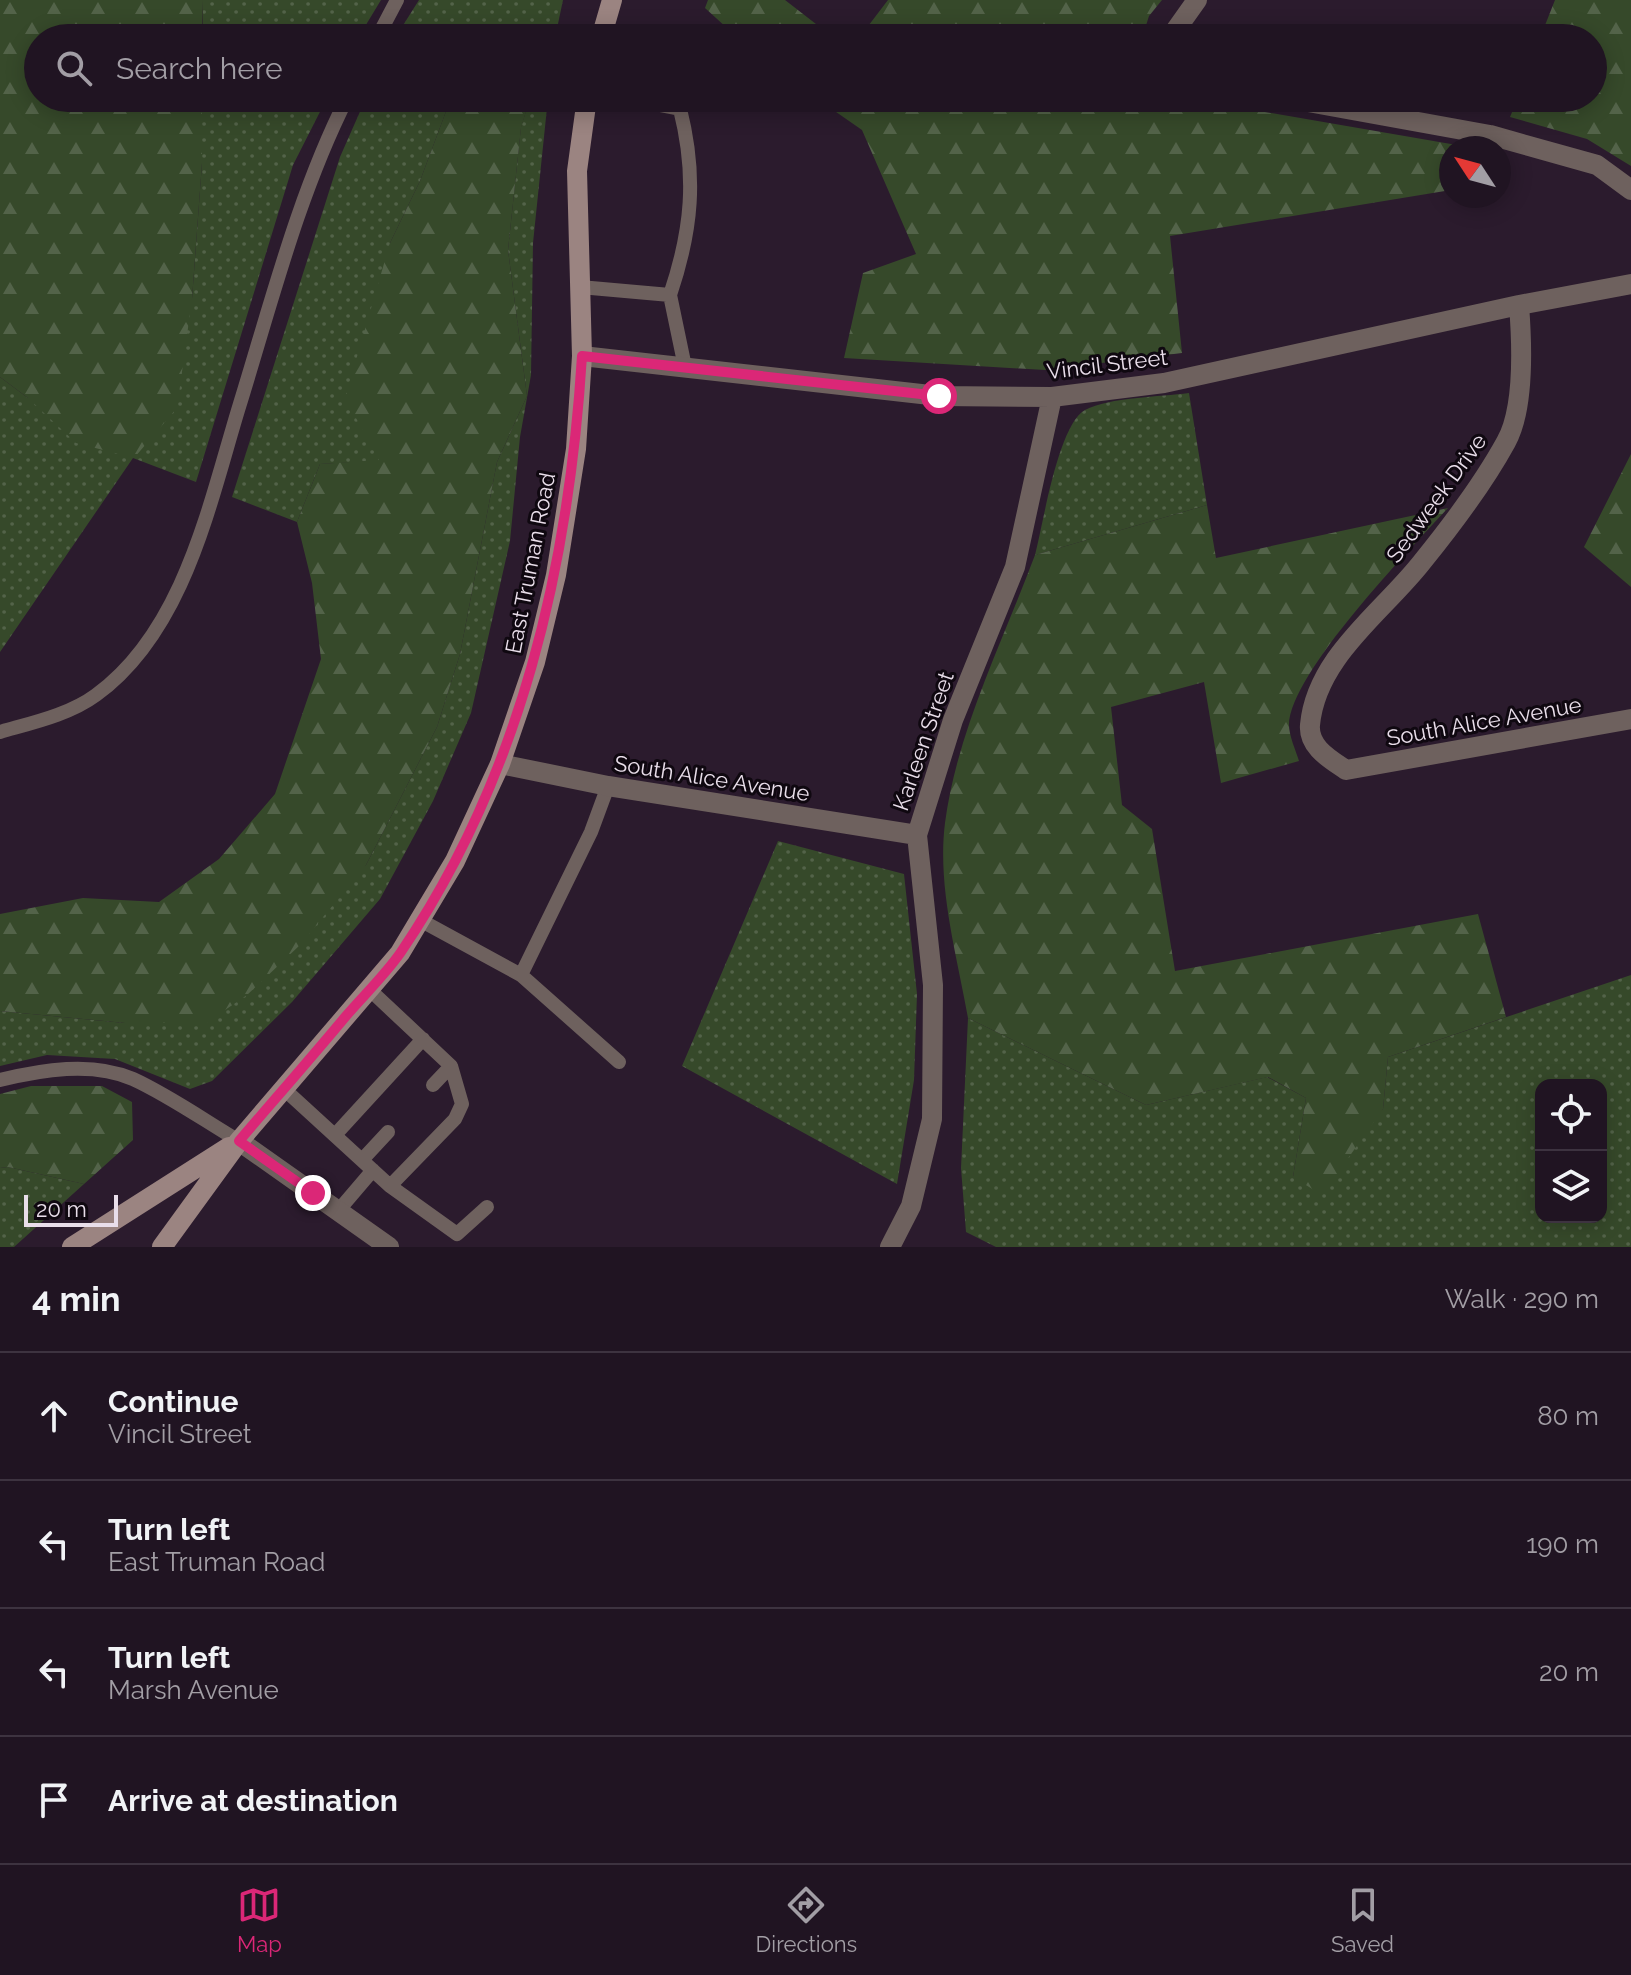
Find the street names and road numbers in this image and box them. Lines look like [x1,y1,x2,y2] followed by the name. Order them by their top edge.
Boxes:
[1045,344,1169,384] street label: Vincil Street
[1381,428,1492,568] street label: Sedweek Drive
[500,470,560,656] street label: East Truman Road
[887,668,959,814] street label: Karleen Street
[1385,691,1583,751] street label: South Alice Avenue
[613,750,812,806] street label: South Alice Avenue

